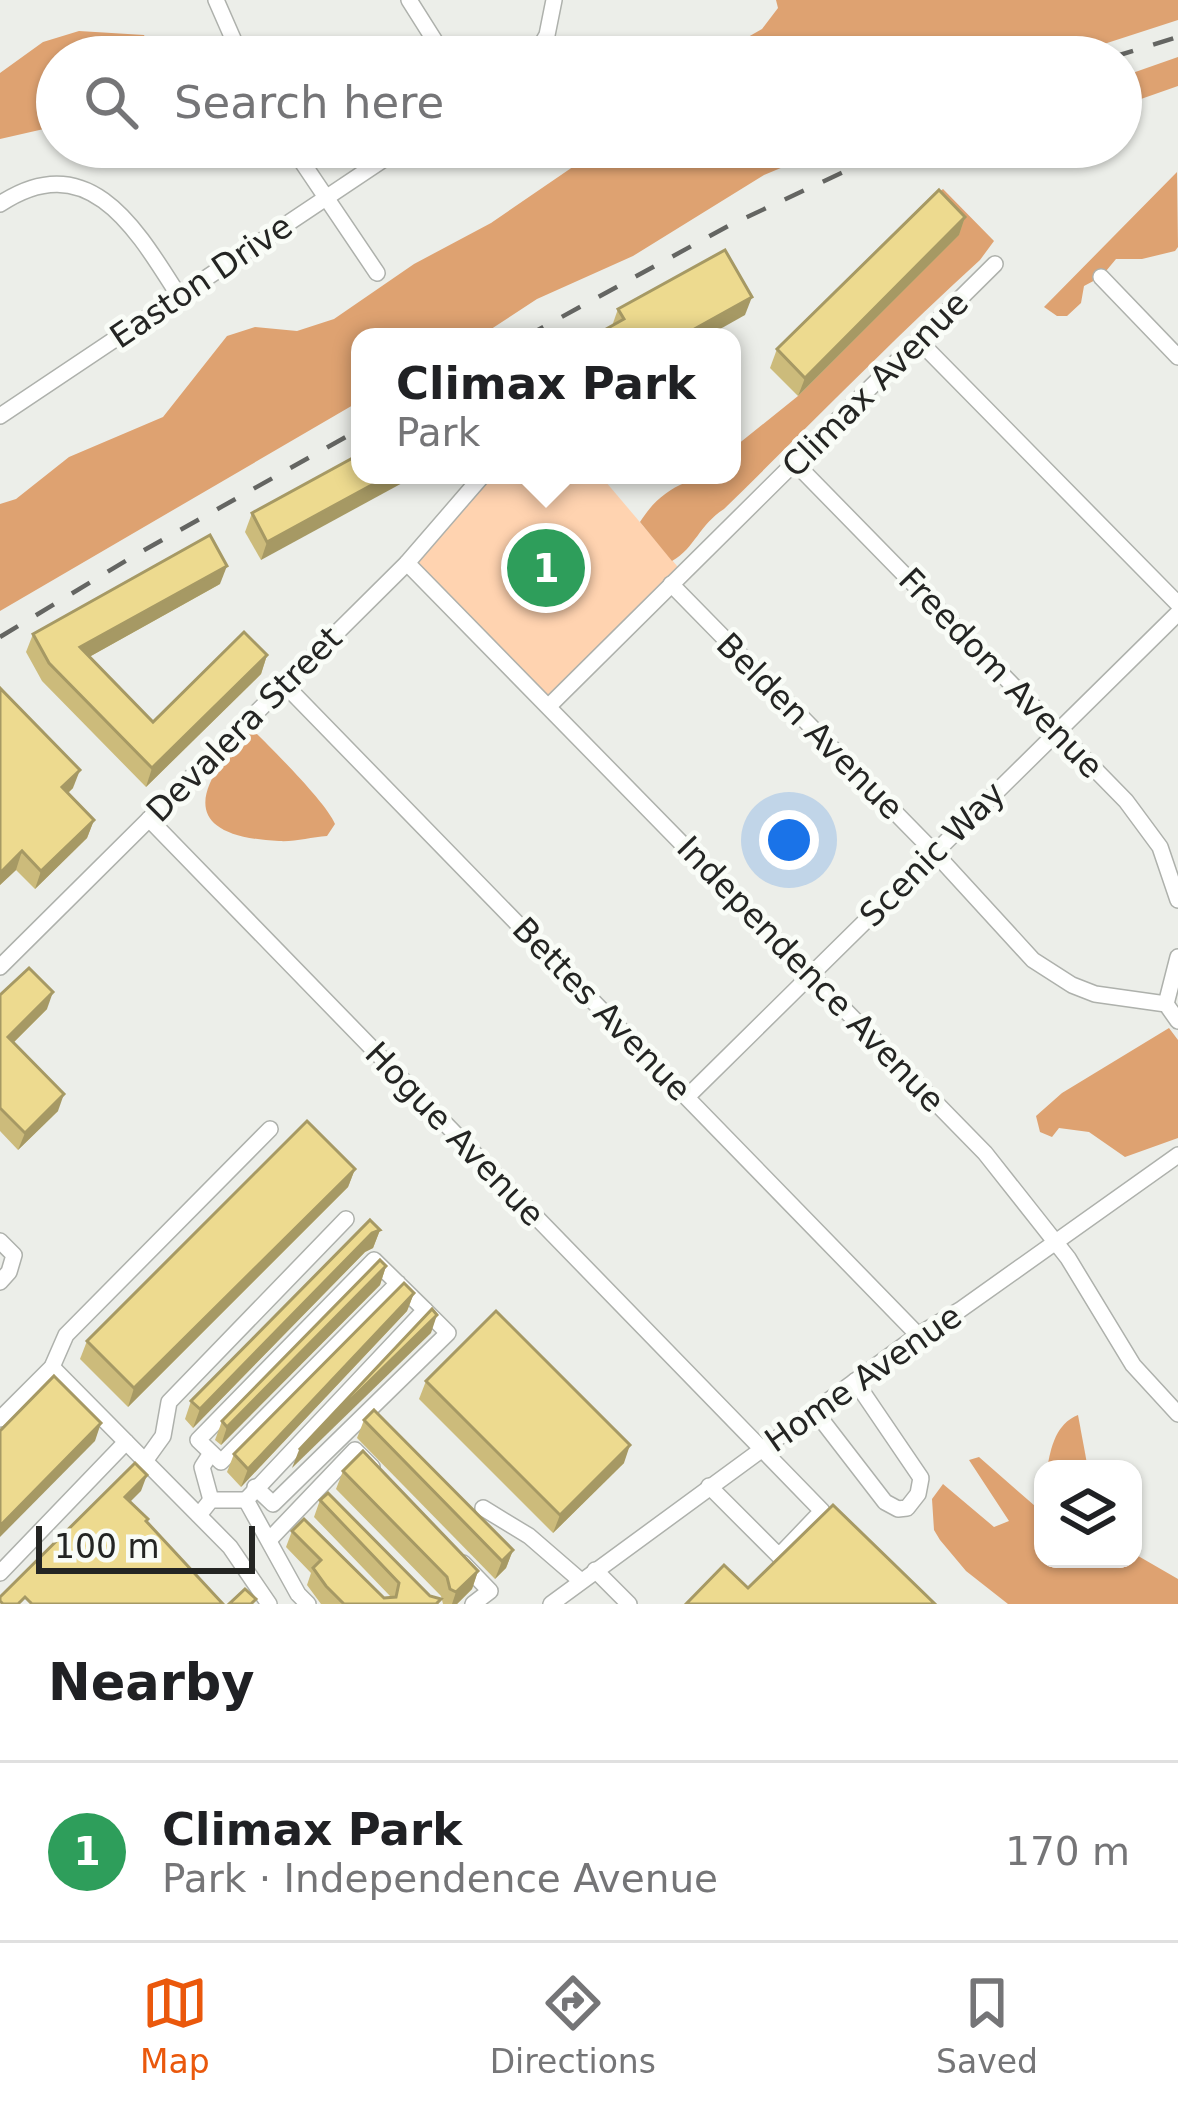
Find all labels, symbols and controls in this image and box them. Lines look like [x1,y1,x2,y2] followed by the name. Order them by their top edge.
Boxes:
[36,36,1142,168] search box
[78,69,144,135] icon: search
[174,76,444,129] text: Search here
[103,206,299,356] street label: Easton Drive
[774,283,976,485] street label: Climax Avenue
[351,328,741,484] popup
[396,357,696,410] text: Climax Park
[396,410,480,455] text: Park
[507,523,585,613] pin: 1
[891,560,1111,786] street label: Freedom Avenue
[138,618,350,830] street label: Devalera Street
[709,625,911,827] street label: Belden Avenue
[852,774,1012,934] street label: Scenic Way
[759,810,819,870] your location
[669,828,953,1120] street label: Independence Avenue
[505,909,699,1109] street label: Bettes Avenue
[358,1034,552,1234] street label: Hogue Avenue
[757,1296,969,1460] street label: Home Avenue
[1034,1460,1142,1568] map controls
[1034,1460,1142,1568] button: layers
[36,1520,255,1573] scale bar
[54,1527,160,1566] text: 100 m
[48,1653,255,1712] text: Nearby
[162,1803,462,1856] text: Climax Park
[73,1829,101,1874] text: 1
[1005,1829,1130,1874] text: 170 m
[162,1856,718,1901] text: Park · Independence Avenue
[140,1970,210,2081] tab: Map
[490,1970,656,2081] tab: Directions
[936,1970,1038,2081] tab: Saved

